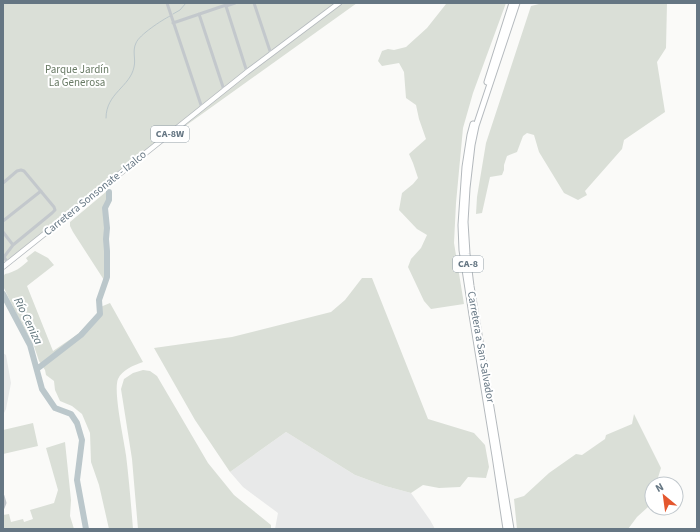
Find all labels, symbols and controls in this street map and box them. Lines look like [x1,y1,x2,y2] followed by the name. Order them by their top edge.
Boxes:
[45,62,109,90] park label: Parque Jardín La Generosa
[151,126,189,142] road number: CA-8W
[40,147,150,239] street label: Carretera Sonsonate - Izalco
[453,256,483,272] road number: CA-8
[464,290,498,404] street label: Carretera a San Salvador
[9,294,47,348] water label: Río Ceniza
[644,476,684,516] north arrow
[653,479,666,496] text: N

